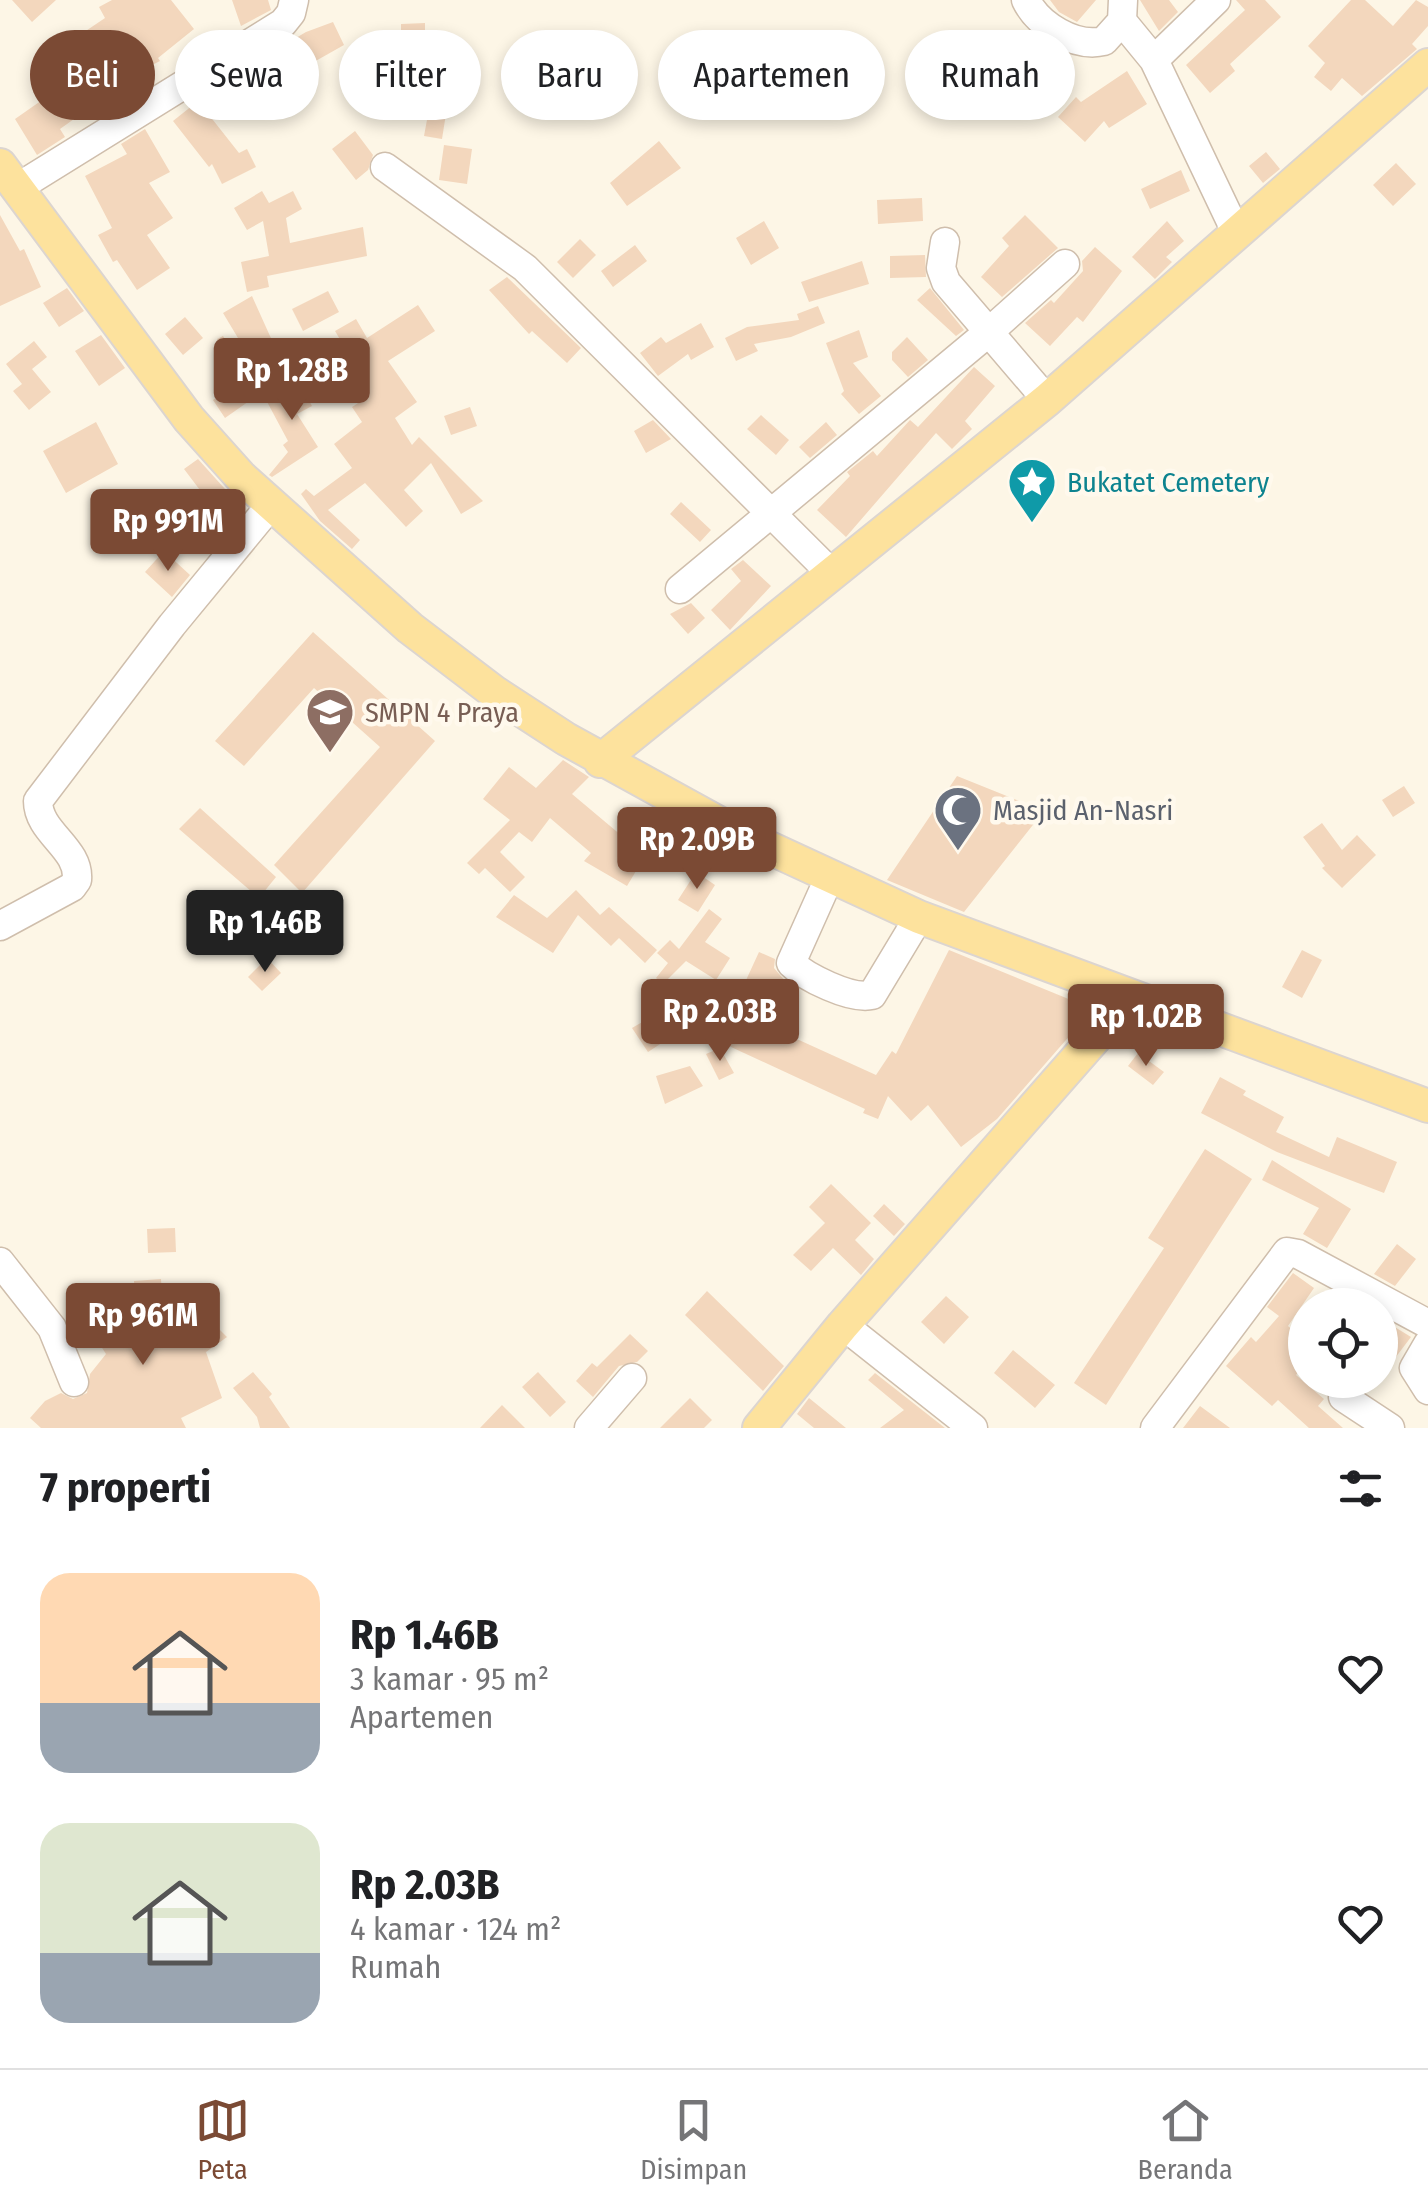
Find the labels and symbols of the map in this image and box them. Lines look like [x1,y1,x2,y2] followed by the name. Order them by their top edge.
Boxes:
[189,338,395,423] pin: Rp 1.28B
[1006,456,1058,524] place icon: Bukatet Cemetery
[1067,466,1270,499] place label: Bukatet Cemetery
[76,489,260,574] pin: Rp 991M
[304,686,356,754] school or university icon: SMPN 4 Praya
[365,696,519,729] place label: SMPN 4 Praya
[932,784,984,852] mosque icon: Masjid An-Nasri
[993,794,1173,827] place label: Masjid An-Nasri
[594,807,800,892] pin: Rp 2.09B
[162,890,368,975] pin: Rp 1.46B
[617,979,823,1064] pin: Rp 2.03B
[1043,984,1249,1069] pin: Rp 1.02B
[51,1283,235,1368] pin: Rp 961M

